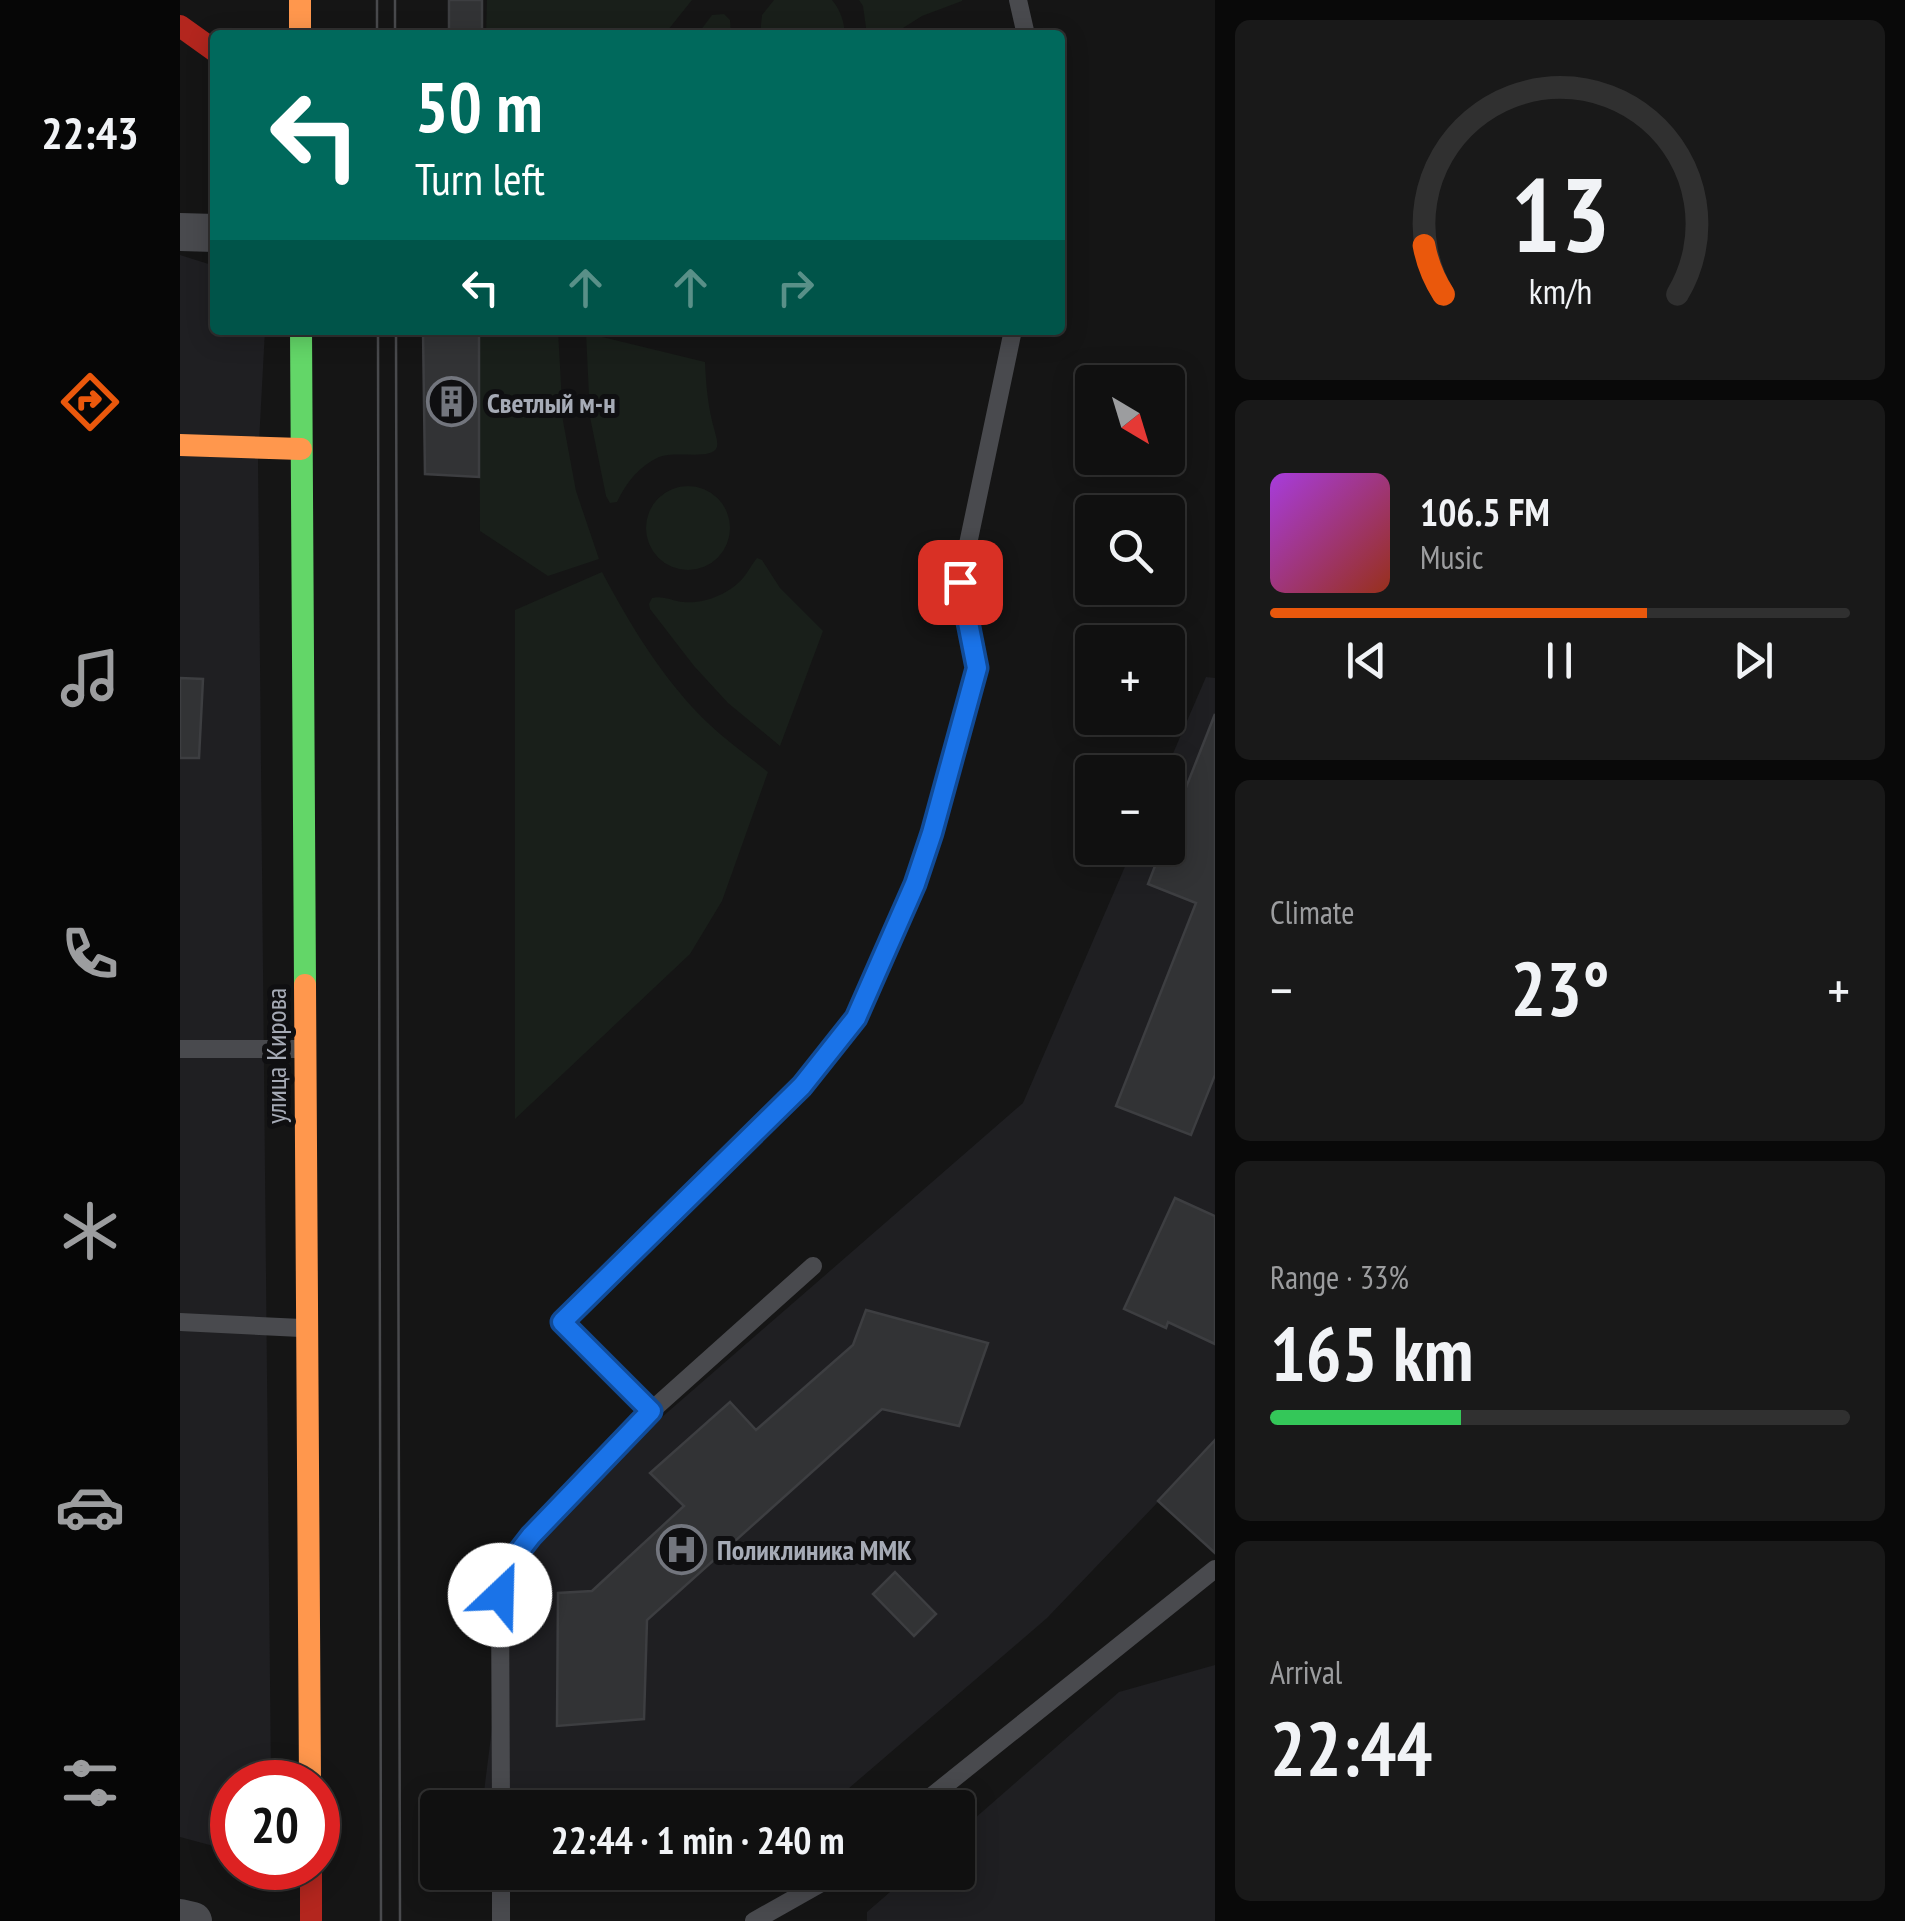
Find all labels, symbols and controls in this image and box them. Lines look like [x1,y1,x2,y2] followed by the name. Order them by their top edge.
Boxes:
[415,61,543,151] text: 50 m
[250,70,380,200] icon: left
[41,103,139,161] text: 22:43
[1510,146,1610,281] text: 13
[415,149,545,207] text: Turn left
[453,260,508,315] icon: left
[558,260,613,315] icon: ahead
[663,260,718,315] icon: ahead
[768,260,823,315] icon: right
[1528,268,1592,314] text: km/h
[1075,365,1185,475] north arrow
[1075,365,1185,865] map controls
[55,367,125,437] icon: directions
[426,376,478,428] building icon: Светлый м-н
[487,384,616,421] place label: Светлый м-н
[1420,487,1550,536] text: 106.5 FM
[1075,495,1185,605] button: search
[1420,536,1483,578] text: Music
[918,540,1003,625] pin
[933,555,988,610] icon: arrive
[1075,625,1185,735] button: +
[1339,633,1394,688] icon: previous
[1532,633,1587,688] icon: pause
[1726,633,1781,688] icon: next
[55,643,125,713] icon: music
[1075,755,1185,865] button: −
[1270,891,1354,933] text: Climate
[55,919,125,989] icon: phone
[1510,940,1610,1037] text: 23°
[1270,954,1293,1025] text: −
[1827,954,1850,1025] text: +
[257,988,294,1124] street label: улица Кирова
[55,1196,125,1266] icon: climate
[1270,1256,1409,1298] text: Range · 33%
[1270,1305,1474,1402] text: 165 km
[55,1472,125,1542] icon: car
[656,1523,708,1575] hospital icon: Поликлиника ММК
[717,1531,912,1568] place label: Поликлиника ММК
[448,1543,552,1647] position arrow
[1270,1651,1342,1693] text: Arrival
[1270,1700,1432,1797] text: 22:44
[55,1748,125,1818] icon: filters
[210,1760,340,1890] speed limit sign: 20
[551,1815,844,1864] text: 22:44 · 1 min · 240 m

